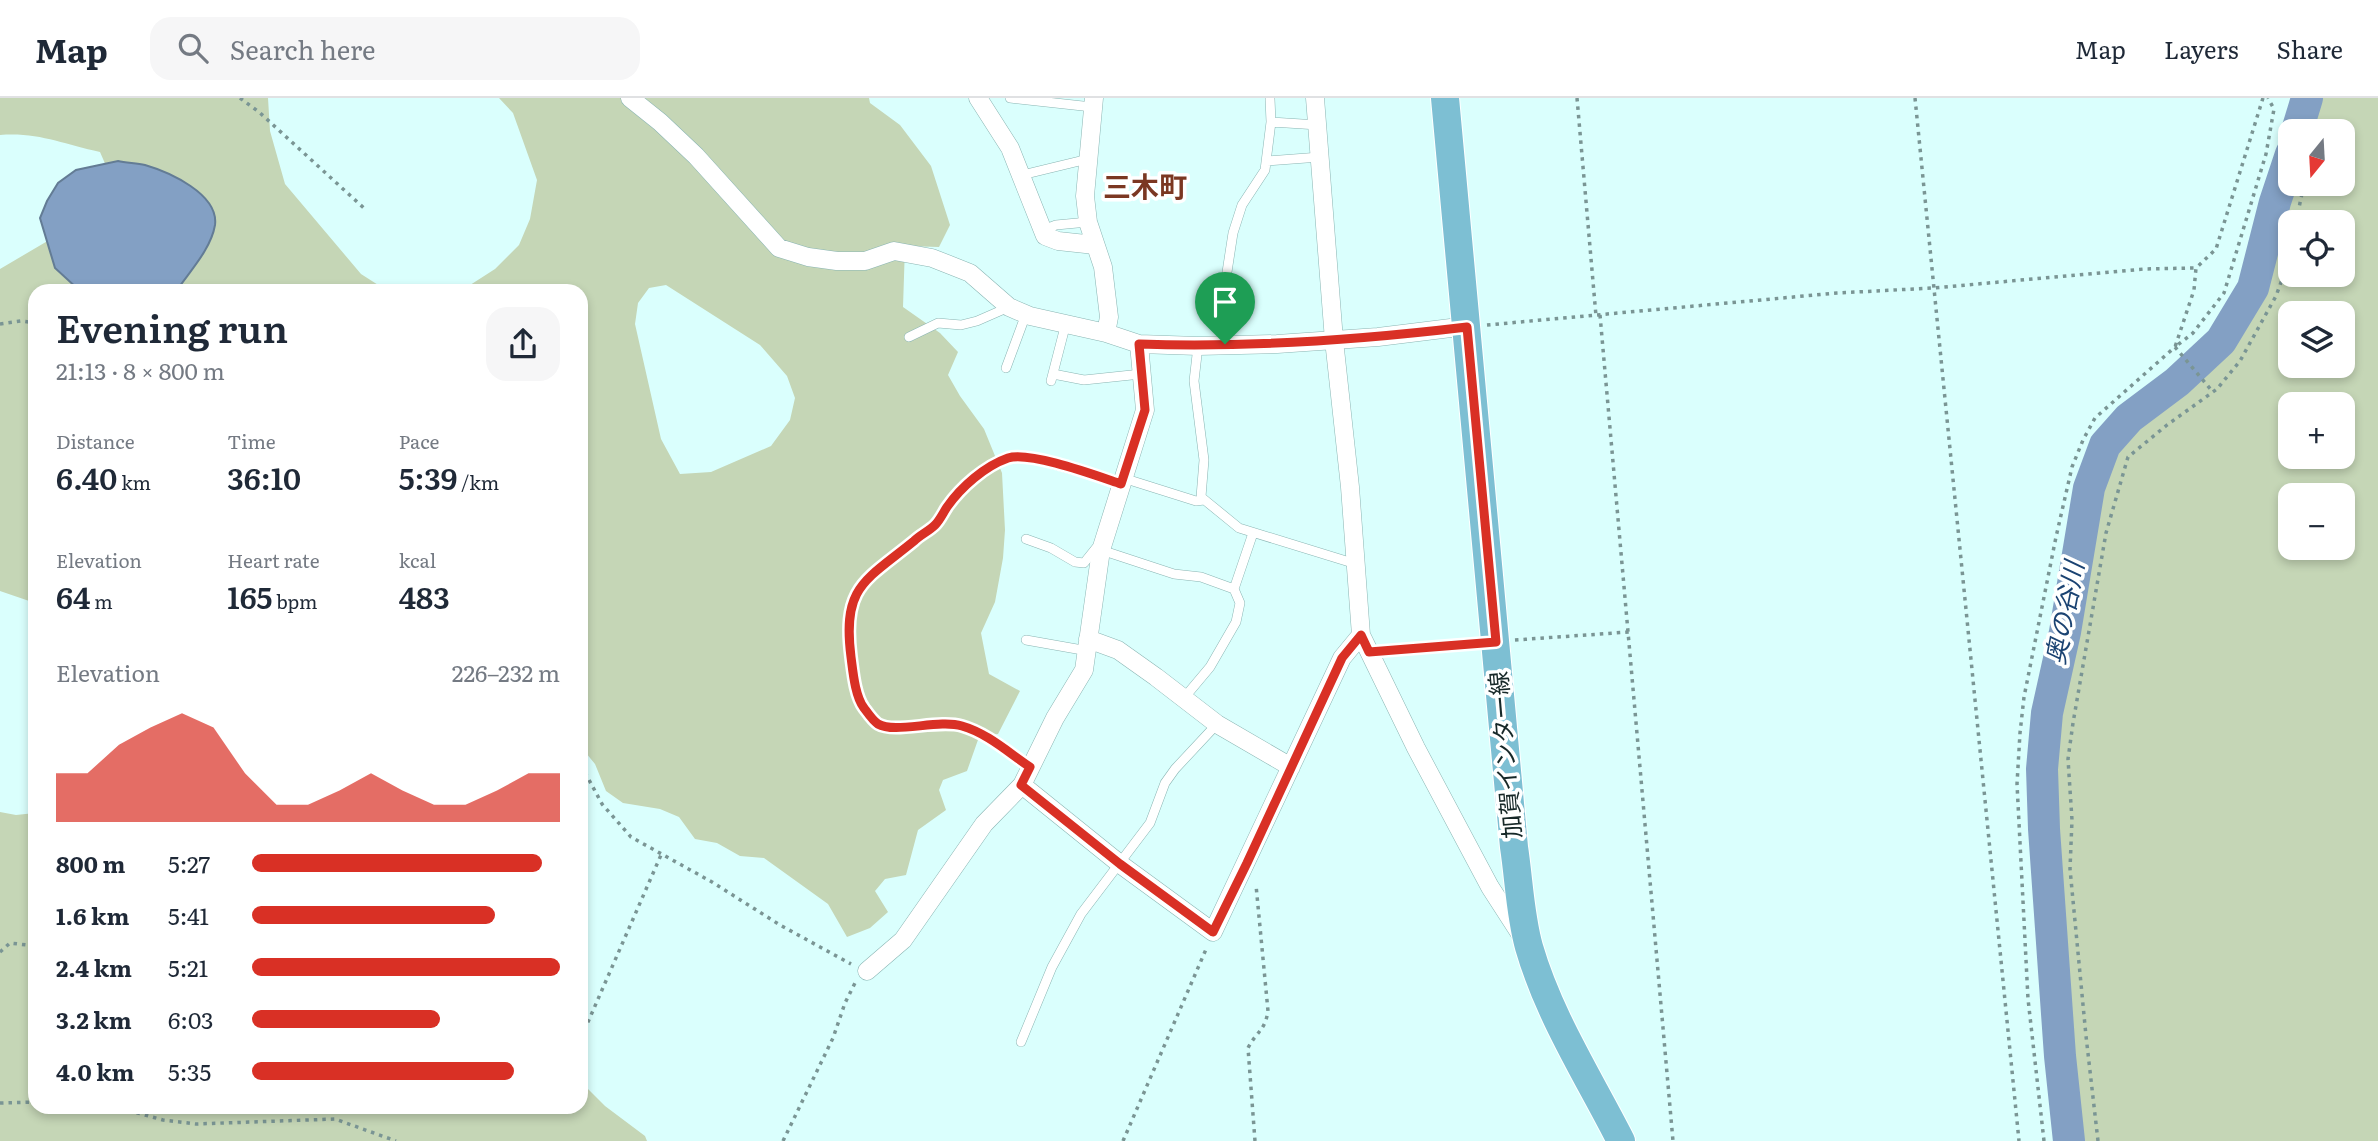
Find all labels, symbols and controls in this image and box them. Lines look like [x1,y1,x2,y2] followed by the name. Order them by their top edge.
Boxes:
[150,17,640,80] search box
[35,24,108,73] text: Map
[174,29,212,67] icon: search
[230,29,376,68] text: Search here
[2075,31,2126,66] text: Map
[2164,31,2238,66] text: Layers
[2276,31,2343,66] text: Share
[2278,119,2356,196] north arrow
[2278,119,2355,560] map controls
[1103,164,1187,206] district label: 三木町
[2278,210,2355,287] button: locate
[1195,272,1255,344] pin
[1206,283,1244,321] icon: arrive
[56,298,288,355] text: Evening run
[2278,301,2355,378] button: layers
[486,307,560,381] button: share
[56,353,225,387] text: 21:13 · 8 × 800 m
[2278,392,2355,469] button: +
[56,427,135,455] text: Distance
[227,427,276,455] text: Time
[399,427,439,455] text: Pace
[56,455,117,499] text: 6.40
[227,455,301,499] text: 36:10
[399,455,457,499] text: 5:39
[117,468,151,496] text: km
[457,468,499,496] text: /km
[2278,483,2355,560] button: −
[56,546,142,574] text: Elevation
[227,546,320,574] text: Heart rate
[399,546,436,574] text: kcal
[2033,555,2092,667] water label: 奥の谷川
[56,574,90,618] text: 64
[227,574,272,618] text: 165
[399,574,450,618] text: 483
[90,587,113,615] text: m
[272,587,318,615] text: bpm
[56,655,160,689] text: Elevation
[452,655,560,689] text: 226–232 m
[1479,670,1528,840] street label: 加賀インター線
[56,846,125,880] text: 800 m
[168,846,210,880] text: 5:27
[56,898,129,932] text: 1.6 km
[168,898,209,932] text: 5:41
[56,950,132,984] text: 2.4 km
[168,950,208,984] text: 5:21
[56,1002,132,1036] text: 3.2 km
[168,1002,213,1036] text: 6:03
[56,1054,135,1088] text: 4.0 km
[168,1054,211,1088] text: 5:35

